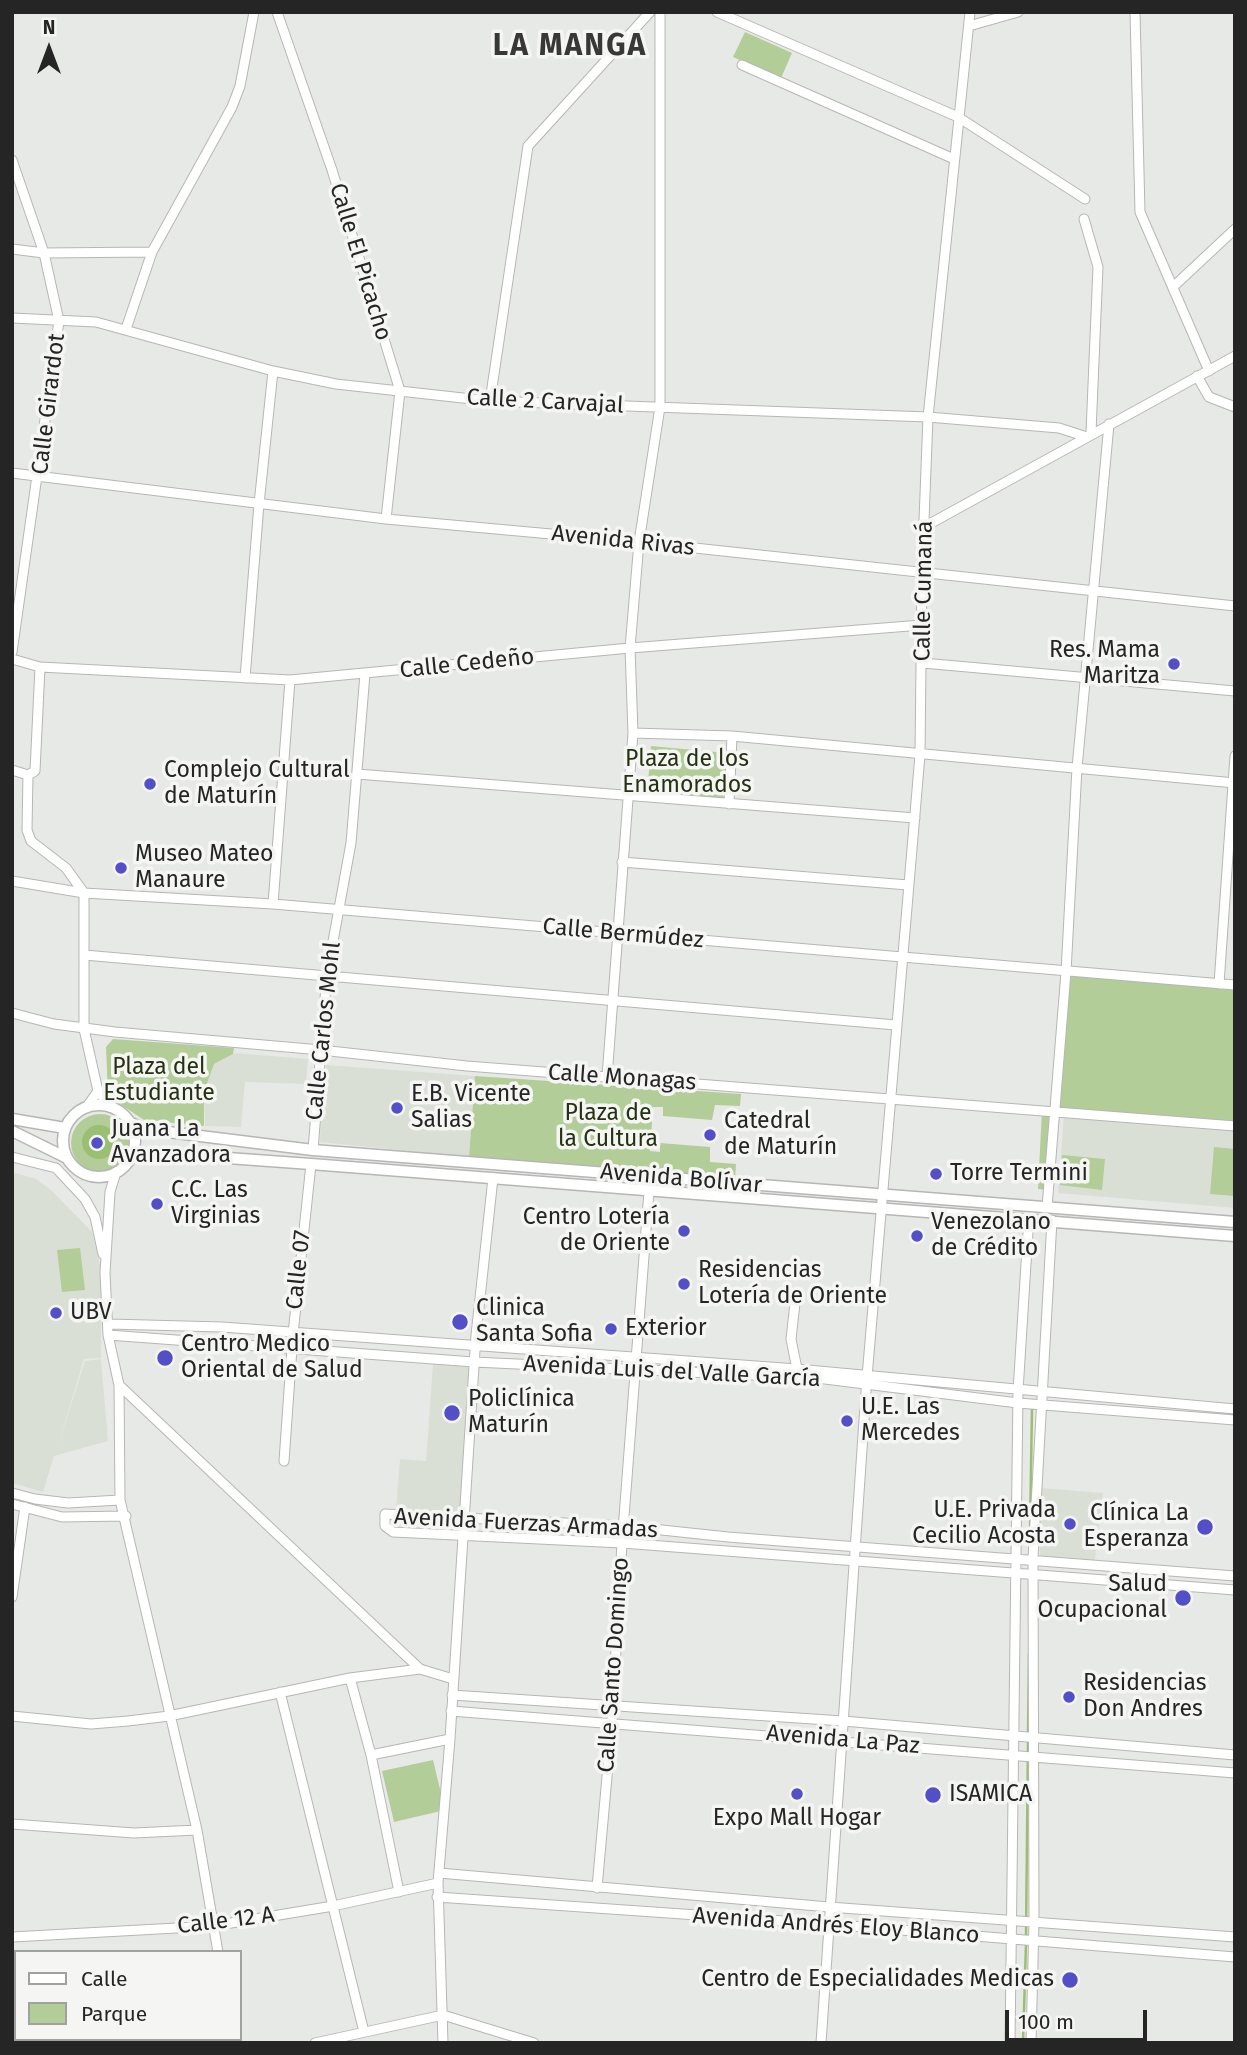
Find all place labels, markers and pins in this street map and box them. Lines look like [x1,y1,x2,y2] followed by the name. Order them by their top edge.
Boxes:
[1049,637,1160,691] place label: Res. Mama Maritza
[1166,656,1182,672] marker: Res. Mama Maritza
[164,757,350,811] place label: Complejo Cultural de Maturín
[142,776,158,792] marker: Complejo Cultural de Maturín
[135,841,273,895] place label: Museo Mateo Manaure
[113,860,129,876] marker: Museo Mateo Manaure
[411,1081,531,1135] place label: E.B. Vicente Salias
[389,1100,405,1116] marker: E.B. Vicente Salias
[724,1108,837,1162] place label: Catedral de Maturín
[111,1116,231,1170] place label: Juana La Avanzadora
[702,1127,718,1143] marker: Catedral de Maturín
[89,1135,105,1151] marker: Juana La Avanzadora
[950,1160,1088,1188] place label: Torre Termini
[928,1166,944,1182] marker: Torre Termini
[171,1177,260,1231] place label: C.C. Las Virginias
[149,1196,165,1212] marker: C.C. Las Virginias
[523,1204,670,1258] place label: Centro Lotería de Oriente
[931,1209,1051,1263] place label: Venezolano de Crédito
[676,1223,692,1239] marker: Centro Lotería de Oriente
[909,1228,925,1244] marker: Venezolano de Crédito
[698,1257,887,1311] place label: Residencias Lotería de Oriente
[676,1276,692,1292] marker: Residencias Lotería de Oriente
[476,1295,593,1349] place label: Clinica Santa Sofia
[70,1299,112,1327] place label: UBV
[48,1305,64,1321] marker: UBV
[450,1312,470,1332] marker: Clinica Santa Sofia
[625,1315,707,1343] place label: Exterior
[603,1321,619,1337] marker: Exterior
[181,1331,363,1385] place label: Centro Medico Oriental de Salud
[155,1348,175,1368] marker: Centro Medico Oriental de Salud
[468,1386,575,1440] place label: Policlínica Maturín
[861,1394,960,1448] place label: U.E. Las Mercedes
[442,1403,462,1423] marker: Policlínica Maturín
[839,1413,855,1429] marker: U.E. Las Mercedes
[912,1497,1056,1551] place label: U.E. Privada Cecilio Acosta
[1084,1500,1189,1554] place label: Clínica La Esperanza
[1062,1516,1078,1532] marker: U.E. Privada Cecilio Acosta
[1195,1517,1215,1537] marker: Clínica La Esperanza
[1038,1571,1167,1625] place label: Salud Ocupacional
[1173,1588,1193,1608] marker: Salud Ocupacional
[1083,1670,1207,1724] place label: Residencias Don Andres
[1061,1689,1077,1705] marker: Residencias Don Andres
[949,1781,1032,1809] place label: ISAMICA
[923,1785,943,1805] marker: ISAMICA
[789,1786,805,1802] marker: Expo Mall Hogar
[713,1805,881,1833] place label: Expo Mall Hogar
[701,1966,1054,1994] place label: Centro de Especialidades Medicas
[1060,1970,1080,1990] marker: Centro de Especialidades Medicas

